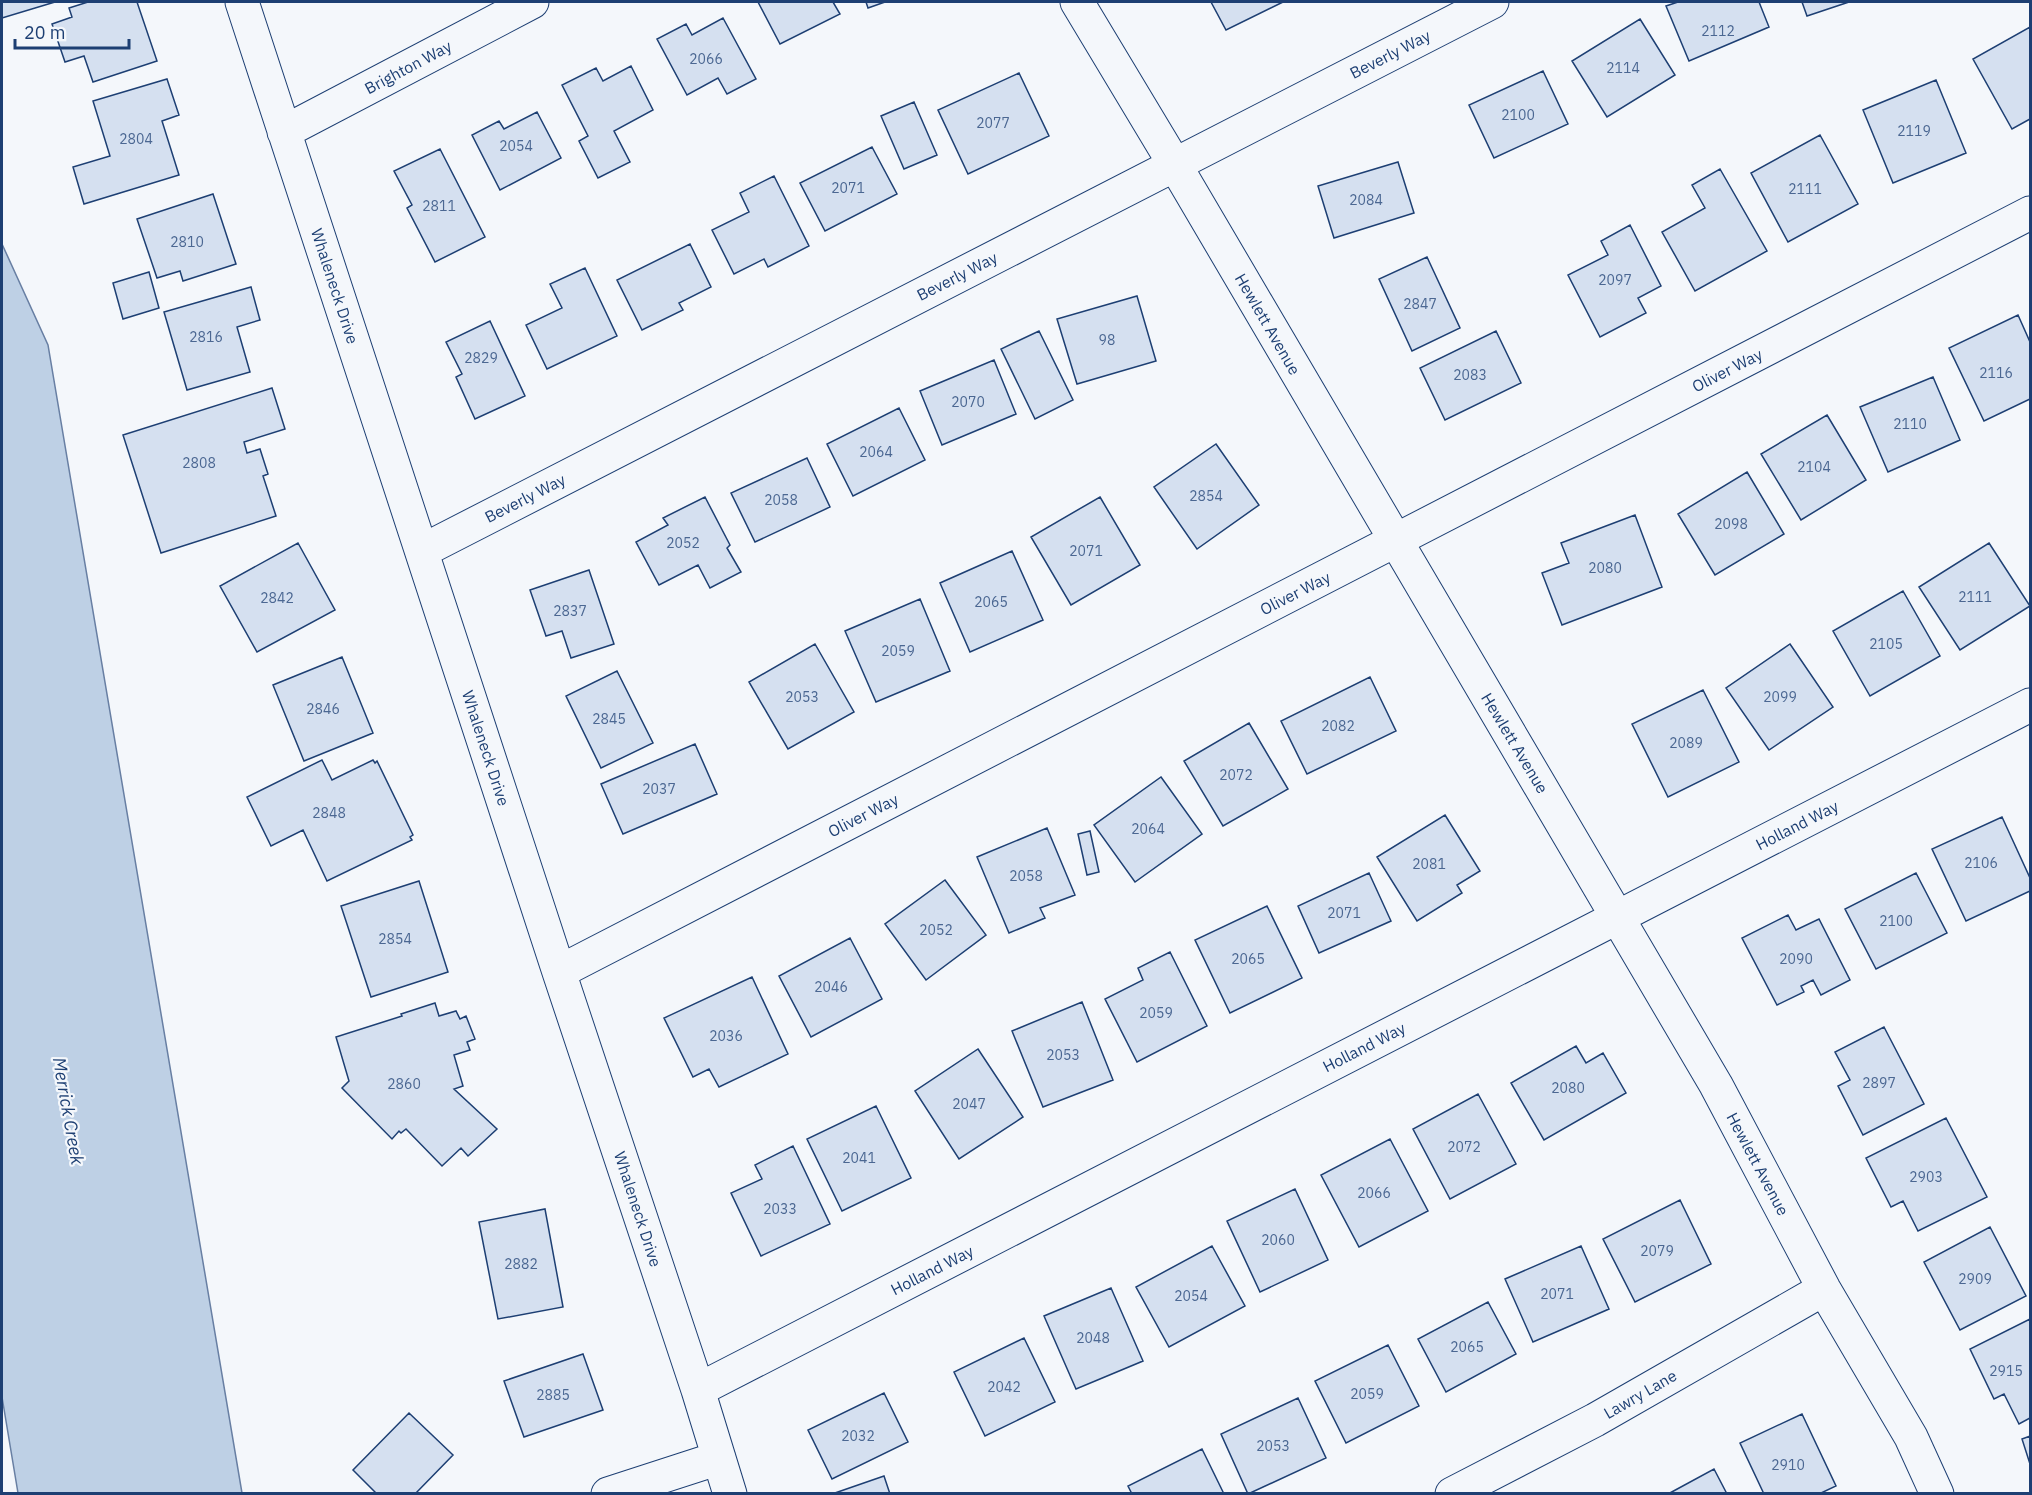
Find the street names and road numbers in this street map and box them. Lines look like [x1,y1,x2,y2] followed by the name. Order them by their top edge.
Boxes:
[1346,25,1434,83] street label: Beverly Way
[361,36,455,98] street label: Brighton Way
[307,226,363,346] street label: Whaleneck Drive
[913,247,1001,305] street label: Beverly Way
[1231,270,1305,378] street label: Hewlett Avenue
[1688,344,1766,396] street label: Oliver Way
[481,469,569,527] street label: Beverly Way
[1256,567,1334,619] street label: Oliver Way
[458,688,514,808] street label: Whaleneck Drive
[1477,689,1553,797] street label: Hewlett Avenue
[824,789,902,841] street label: Oliver Way
[1752,796,1842,854] street label: Holland Way
[1319,1018,1409,1076] street label: Holland Way
[1722,1109,1794,1219] street label: Hewlett Avenue
[610,1149,666,1269] street label: Whaleneck Drive
[887,1241,977,1299] street label: Holland Way
[1600,1365,1680,1423] street label: Lawry Lane

